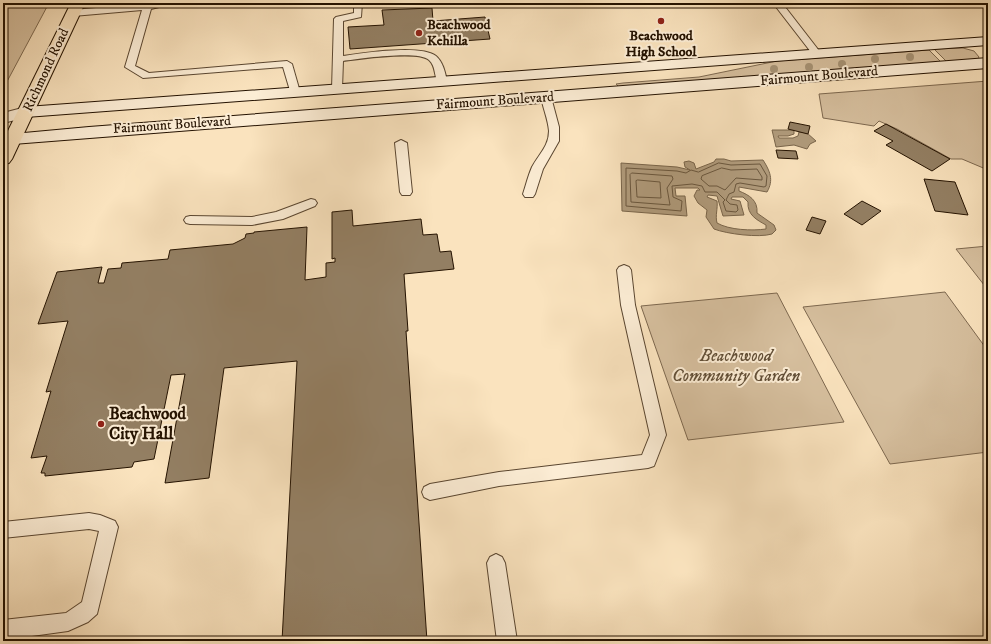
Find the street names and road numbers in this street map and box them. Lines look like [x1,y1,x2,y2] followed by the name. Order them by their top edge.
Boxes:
[19,25,73,115] street label: Richmond Road
[759,62,879,90] street label: Fairmount Boulevard
[435,88,555,114] street label: Fairmount Boulevard
[112,112,232,138] street label: Fairmount Boulevard

